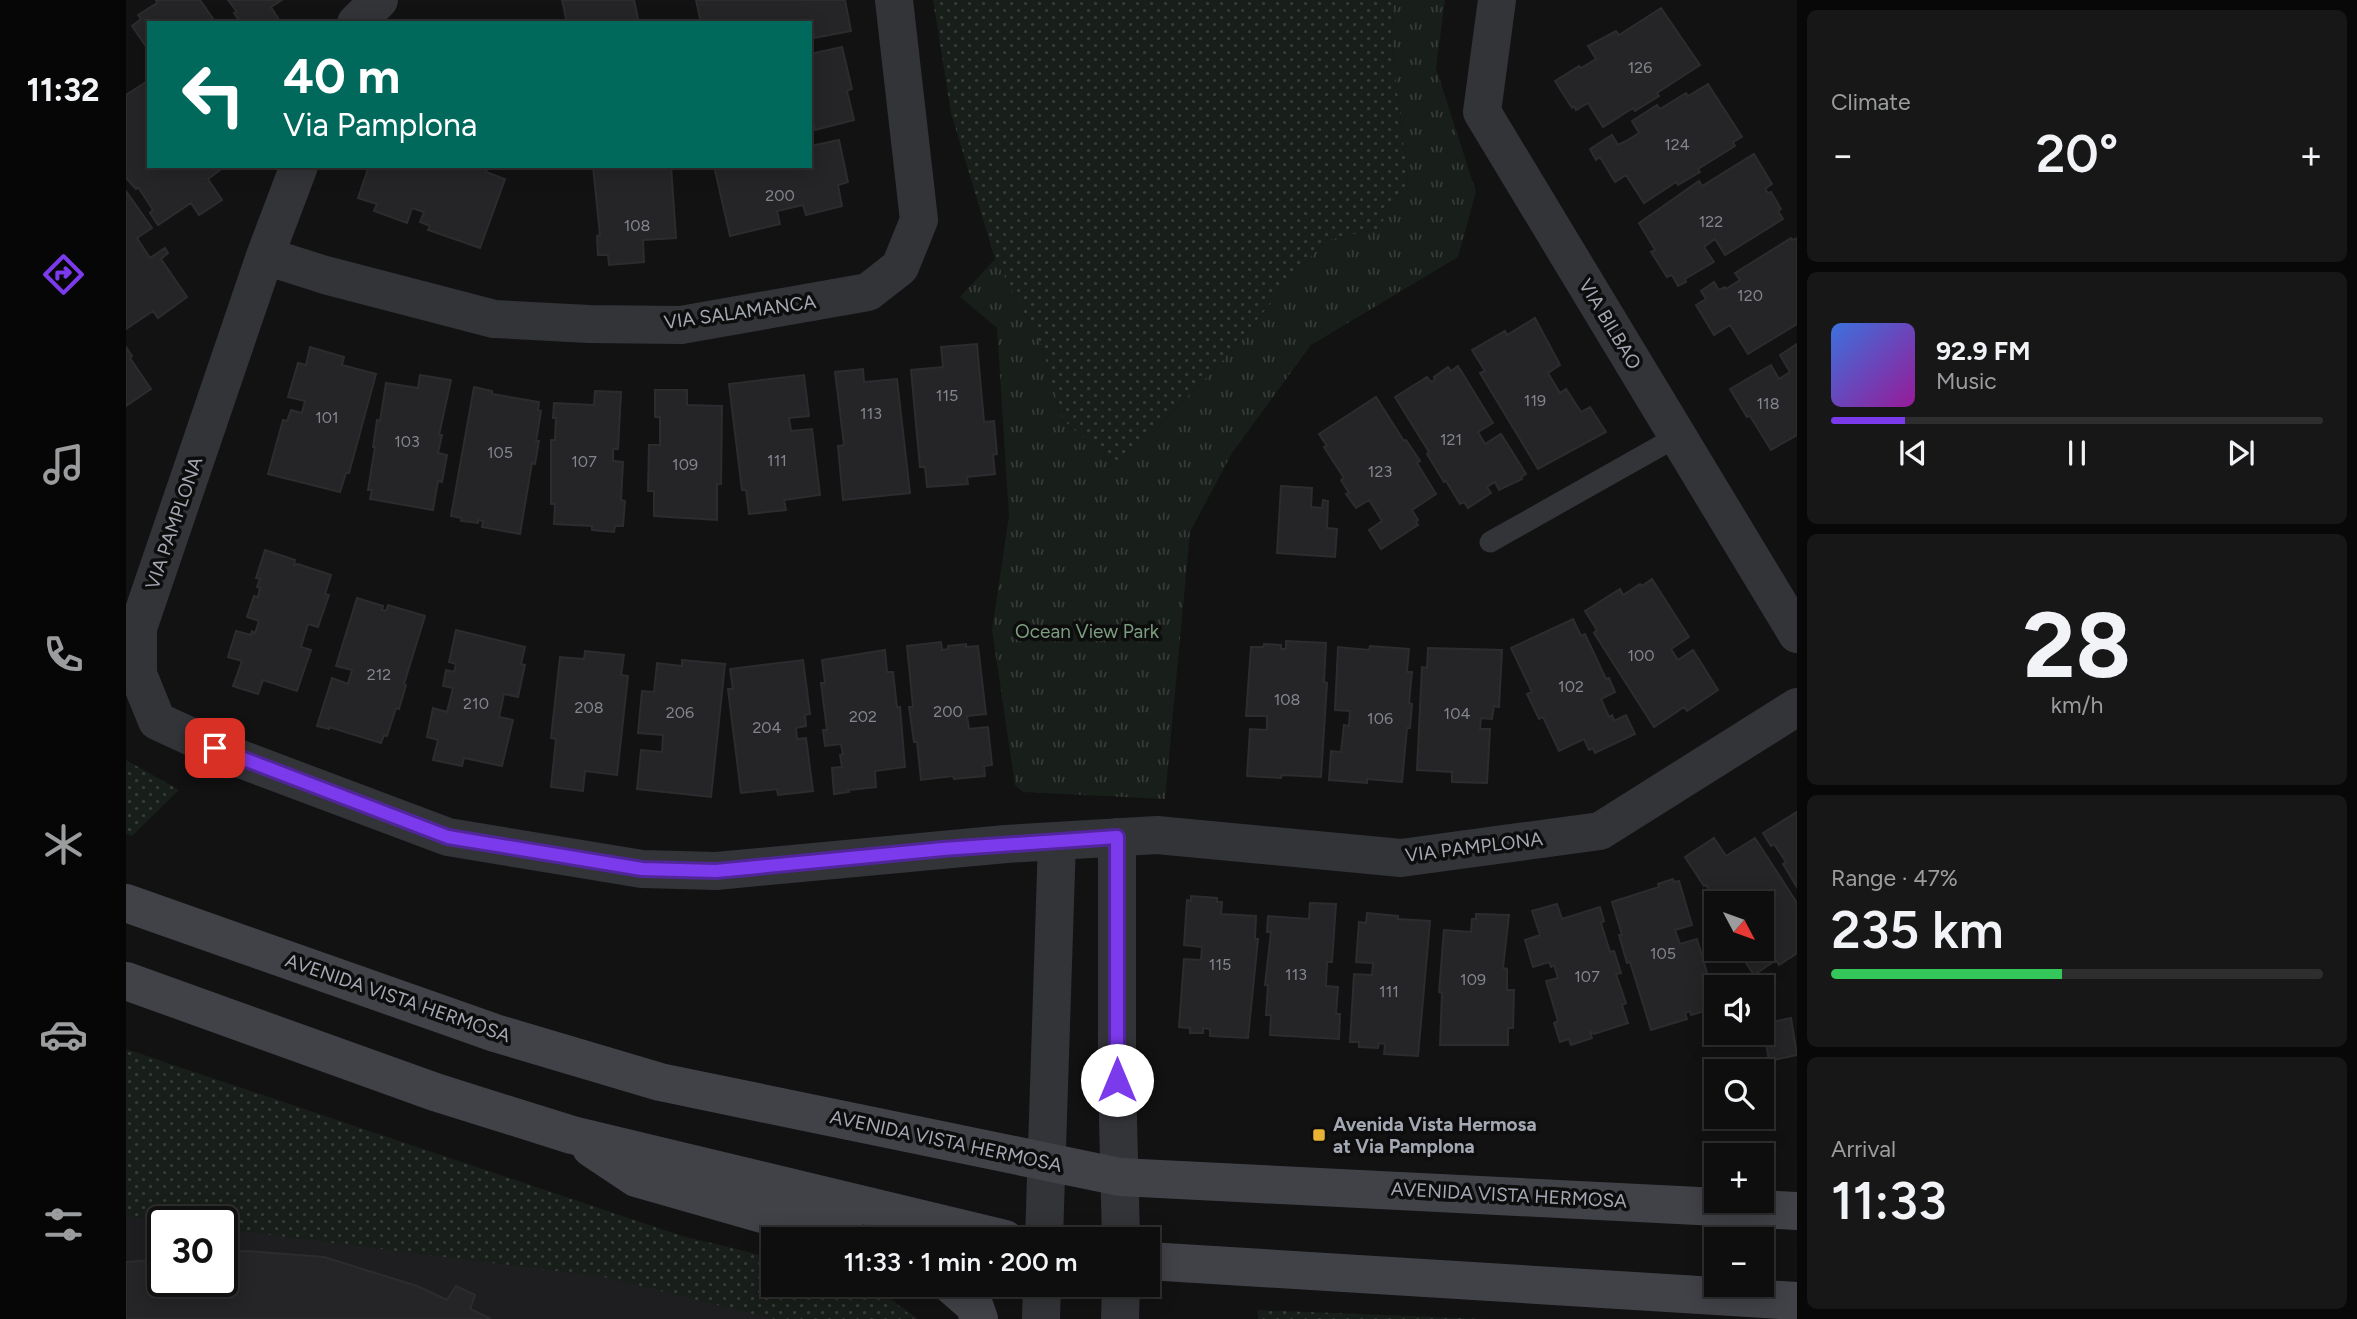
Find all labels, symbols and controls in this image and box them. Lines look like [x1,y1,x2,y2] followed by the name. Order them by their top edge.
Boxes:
[283,46,400,105] text: 40 m
[168,49,259,140] icon: left
[1628,58,1652,77] house number: 126
[27,71,99,109] text: 11:32
[1831,88,1910,116] text: Climate
[283,106,477,144] text: Via Pamplona
[2036,123,2118,185] text: 20°
[1831,132,1855,178] text: −
[2299,132,2323,178] text: +
[1664,135,1690,154] house number: 124
[765,186,795,205] house number: 200
[1699,212,1723,231] house number: 122
[624,216,650,235] house number: 108
[39,250,88,299] icon: directions
[1574,275,1646,373] street label: VIA BILBAO
[1737,286,1763,305] house number: 120
[662,290,818,334] street label: VIA SALAMANCA
[1936,335,2031,367] text: 92.9 FM
[1936,367,1997,395] text: Music
[936,386,958,405] house number: 115
[1524,391,1546,410] house number: 119
[1756,394,1780,413] house number: 118
[860,404,882,423] house number: 113
[315,408,339,427] house number: 101
[1440,430,1462,449] house number: 121
[394,432,420,451] house number: 103
[1894,434,1932,472] icon: previous
[2058,434,2096,472] icon: pause
[2222,434,2260,472] icon: next
[39,440,88,489] icon: music
[487,443,513,462] house number: 105
[767,451,787,470] house number: 111
[571,452,597,471] house number: 107
[141,454,207,592] street label: VIA PAMPLONA
[672,455,698,474] house number: 109
[1368,462,1392,481] house number: 123
[2023,591,2131,700] text: 28
[1015,620,1160,643] park label: Ocean View Park
[39,630,88,679] icon: phone
[1627,646,1655,665] house number: 100
[367,665,391,684] house number: 212
[1558,677,1584,696] house number: 102
[1274,690,1300,709] house number: 108
[2051,691,2103,719] text: km/h
[463,694,489,713] house number: 210
[574,698,604,717] house number: 208
[933,702,963,721] house number: 200
[666,703,694,722] house number: 206
[1444,704,1470,723] house number: 104
[849,707,877,726] house number: 202
[1367,709,1393,728] house number: 106
[185,718,245,778] pin
[752,718,782,737] house number: 204
[196,729,234,767] icon: arrive
[39,820,88,869] icon: climate
[1404,827,1544,867] street label: VIA PAMPLONA
[1831,864,1958,892] text: Range · 47%
[1704,891,1774,961] north arrow
[1704,891,1774,1297] map controls
[1831,899,2004,961] text: 235 km
[1650,944,1676,963] house number: 105
[282,949,514,1047] street label: AVENIDA VISTA HERMOSA
[1209,955,1231,974] house number: 115
[1285,965,1307,984] house number: 113
[1574,967,1600,986] house number: 107
[1460,970,1486,989] house number: 109
[1704,975,1774,1045] button: sound
[1379,982,1399,1001] house number: 111
[39,1010,88,1059] icon: car
[1080,1043,1154,1117] position arrow
[1704,1059,1774,1129] button: search
[828,1105,1064,1177] street label: AVENIDA VISTA HERMOSA
[1333,1113,1537,1158] place label: Avenida Vista Hermosa at Via Pamplona
[1311,1127,1327,1143] marker: Avenida Vista Hermosa at Via Pamplona
[1831,1135,1896,1163] text: Arrival
[1704,1143,1774,1213] button: +
[1831,1170,1947,1232] text: 11:33
[1390,1177,1628,1213] street label: AVENIDA VISTA HERMOSA
[39,1200,88,1249] icon: filters
[147,1206,238,1297] speed limit sign: 30
[1704,1227,1774,1297] button: −
[843,1246,1078,1278] text: 11:33 · 1 min · 200 m

